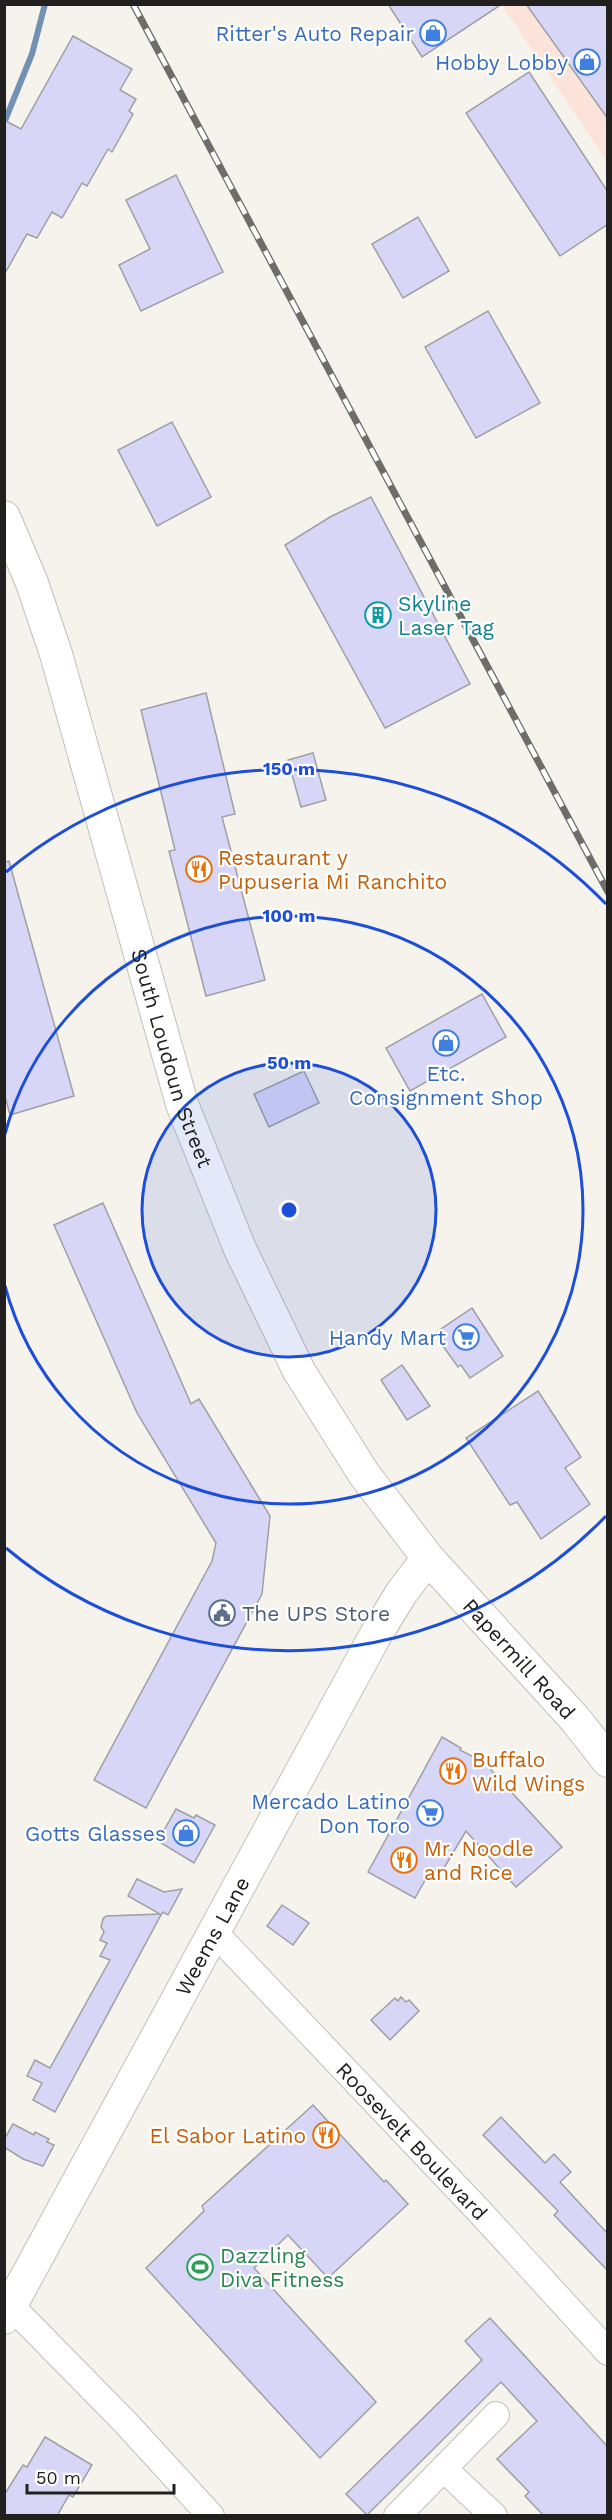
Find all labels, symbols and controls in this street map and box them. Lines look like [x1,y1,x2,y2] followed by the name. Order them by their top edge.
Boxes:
[418,18,448,48] shop icon: Ritter's Auto Repair
[215,21,414,46] place label: Ritter's Auto Repair
[572,47,602,77] shop icon: Hobby Lobby
[435,50,568,75] place label: Hobby Lobby
[398,591,495,640] place label: Skyline Laser Tag
[363,600,393,630] building icon: Skyline Laser Tag
[263,758,315,779] text: 150 m
[218,845,447,894] place label: Restaurant y Pupuseria Mi Ranchito
[184,854,214,884] restaurant icon: Restaurant y Pupuseria Mi Ranchito
[262,905,316,926] text: 100 m
[127,946,219,1171] street label: South Loudoun Street
[431,1028,461,1058] shop icon: Etc. Consignment Shop
[267,1052,311,1073] text: 50 m
[349,1061,543,1110] place label: Etc. Consignment Shop
[279,1200,299,1220] centre of rings
[451,1322,481,1352] supermarket icon: Handy Mart
[329,1325,446,1350] place label: Handy Mart
[458,1593,581,1724] street label: Papermill Road
[207,1598,237,1628] public building icon: The UPS Store
[242,1601,390,1626] place label: The UPS Store
[472,1747,585,1796] place label: Buffalo Wild Wings
[438,1756,468,1786] restaurant icon: Buffalo Wild Wings
[251,1789,410,1838] place label: Mercado Latino Don Toro
[415,1798,445,1828] supermarket icon: Mercado Latino Don Toro
[171,1818,201,1848] shop icon: Gotts Glasses
[25,1821,166,1846] place label: Gotts Glasses
[424,1836,534,1885] place label: Mr. Noodle and Rice
[389,1845,419,1875] restaurant icon: Mr. Noodle and Rice
[169,1872,254,2000] street label: Weems Lane
[332,2057,493,2225] street label: Roosevelt Boulevard
[311,2120,341,2150] restaurant icon: El Sabor Latino
[150,2123,306,2148] place label: El Sabor Latino
[220,2243,344,2292] place label: Dazzling Diva Fitness
[185,2252,215,2282] sports icon: Dazzling Diva Fitness
[27,2457,174,2495] scale bar
[36,2467,81,2488] text: 50 m

